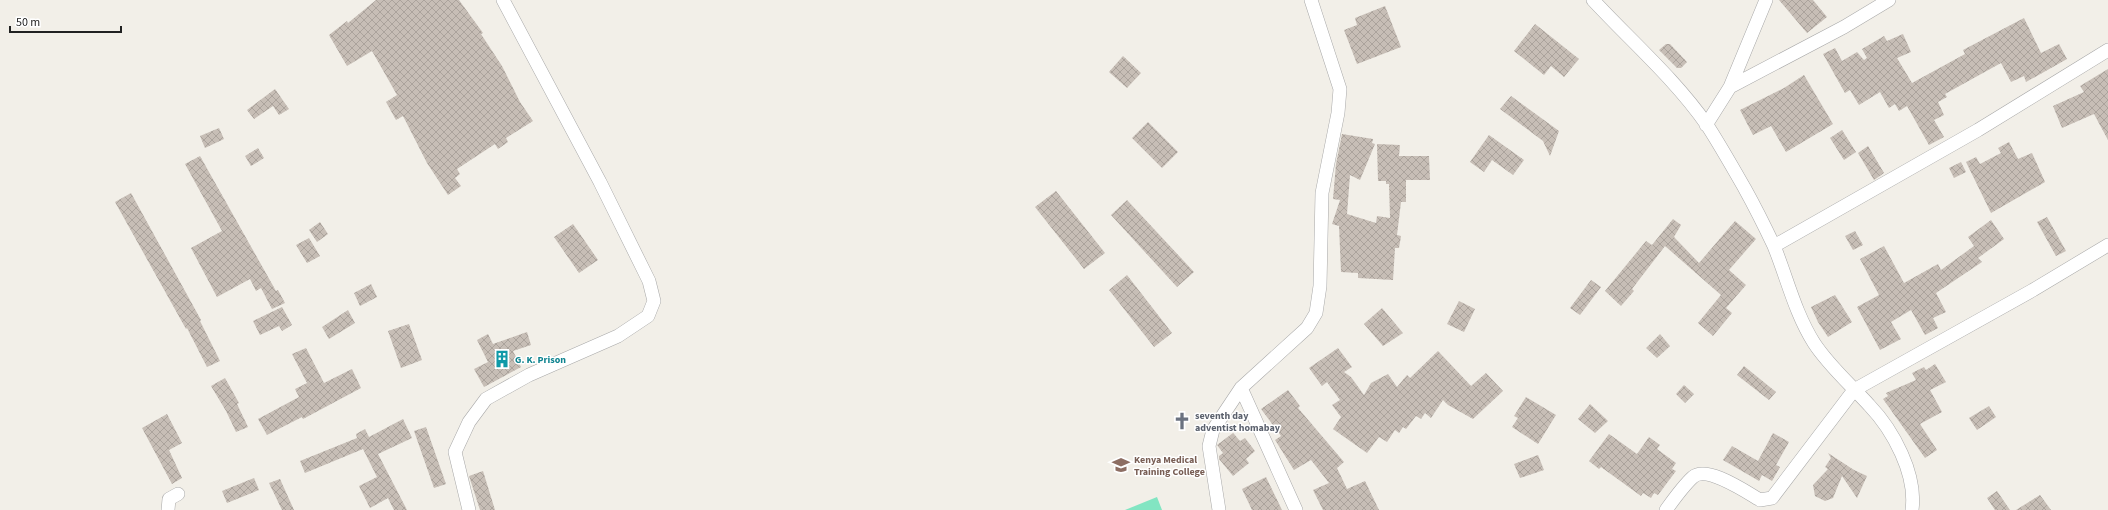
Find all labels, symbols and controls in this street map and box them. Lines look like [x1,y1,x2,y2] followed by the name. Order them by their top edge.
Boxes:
[10,8,121,34] scale bar
[16,14,40,31] text: 50 m
[492,349,512,369] building icon: G. K. Prison
[515,353,566,367] place label: G. K. Prison
[1195,409,1281,435] place label: seventh day adventist homabay
[1172,411,1192,431] church icon: seventh day adventist homabay
[1134,453,1205,479] place label: Kenya Medical Training College
[1111,455,1131,475] school or university icon: Kenya Medical Training College

